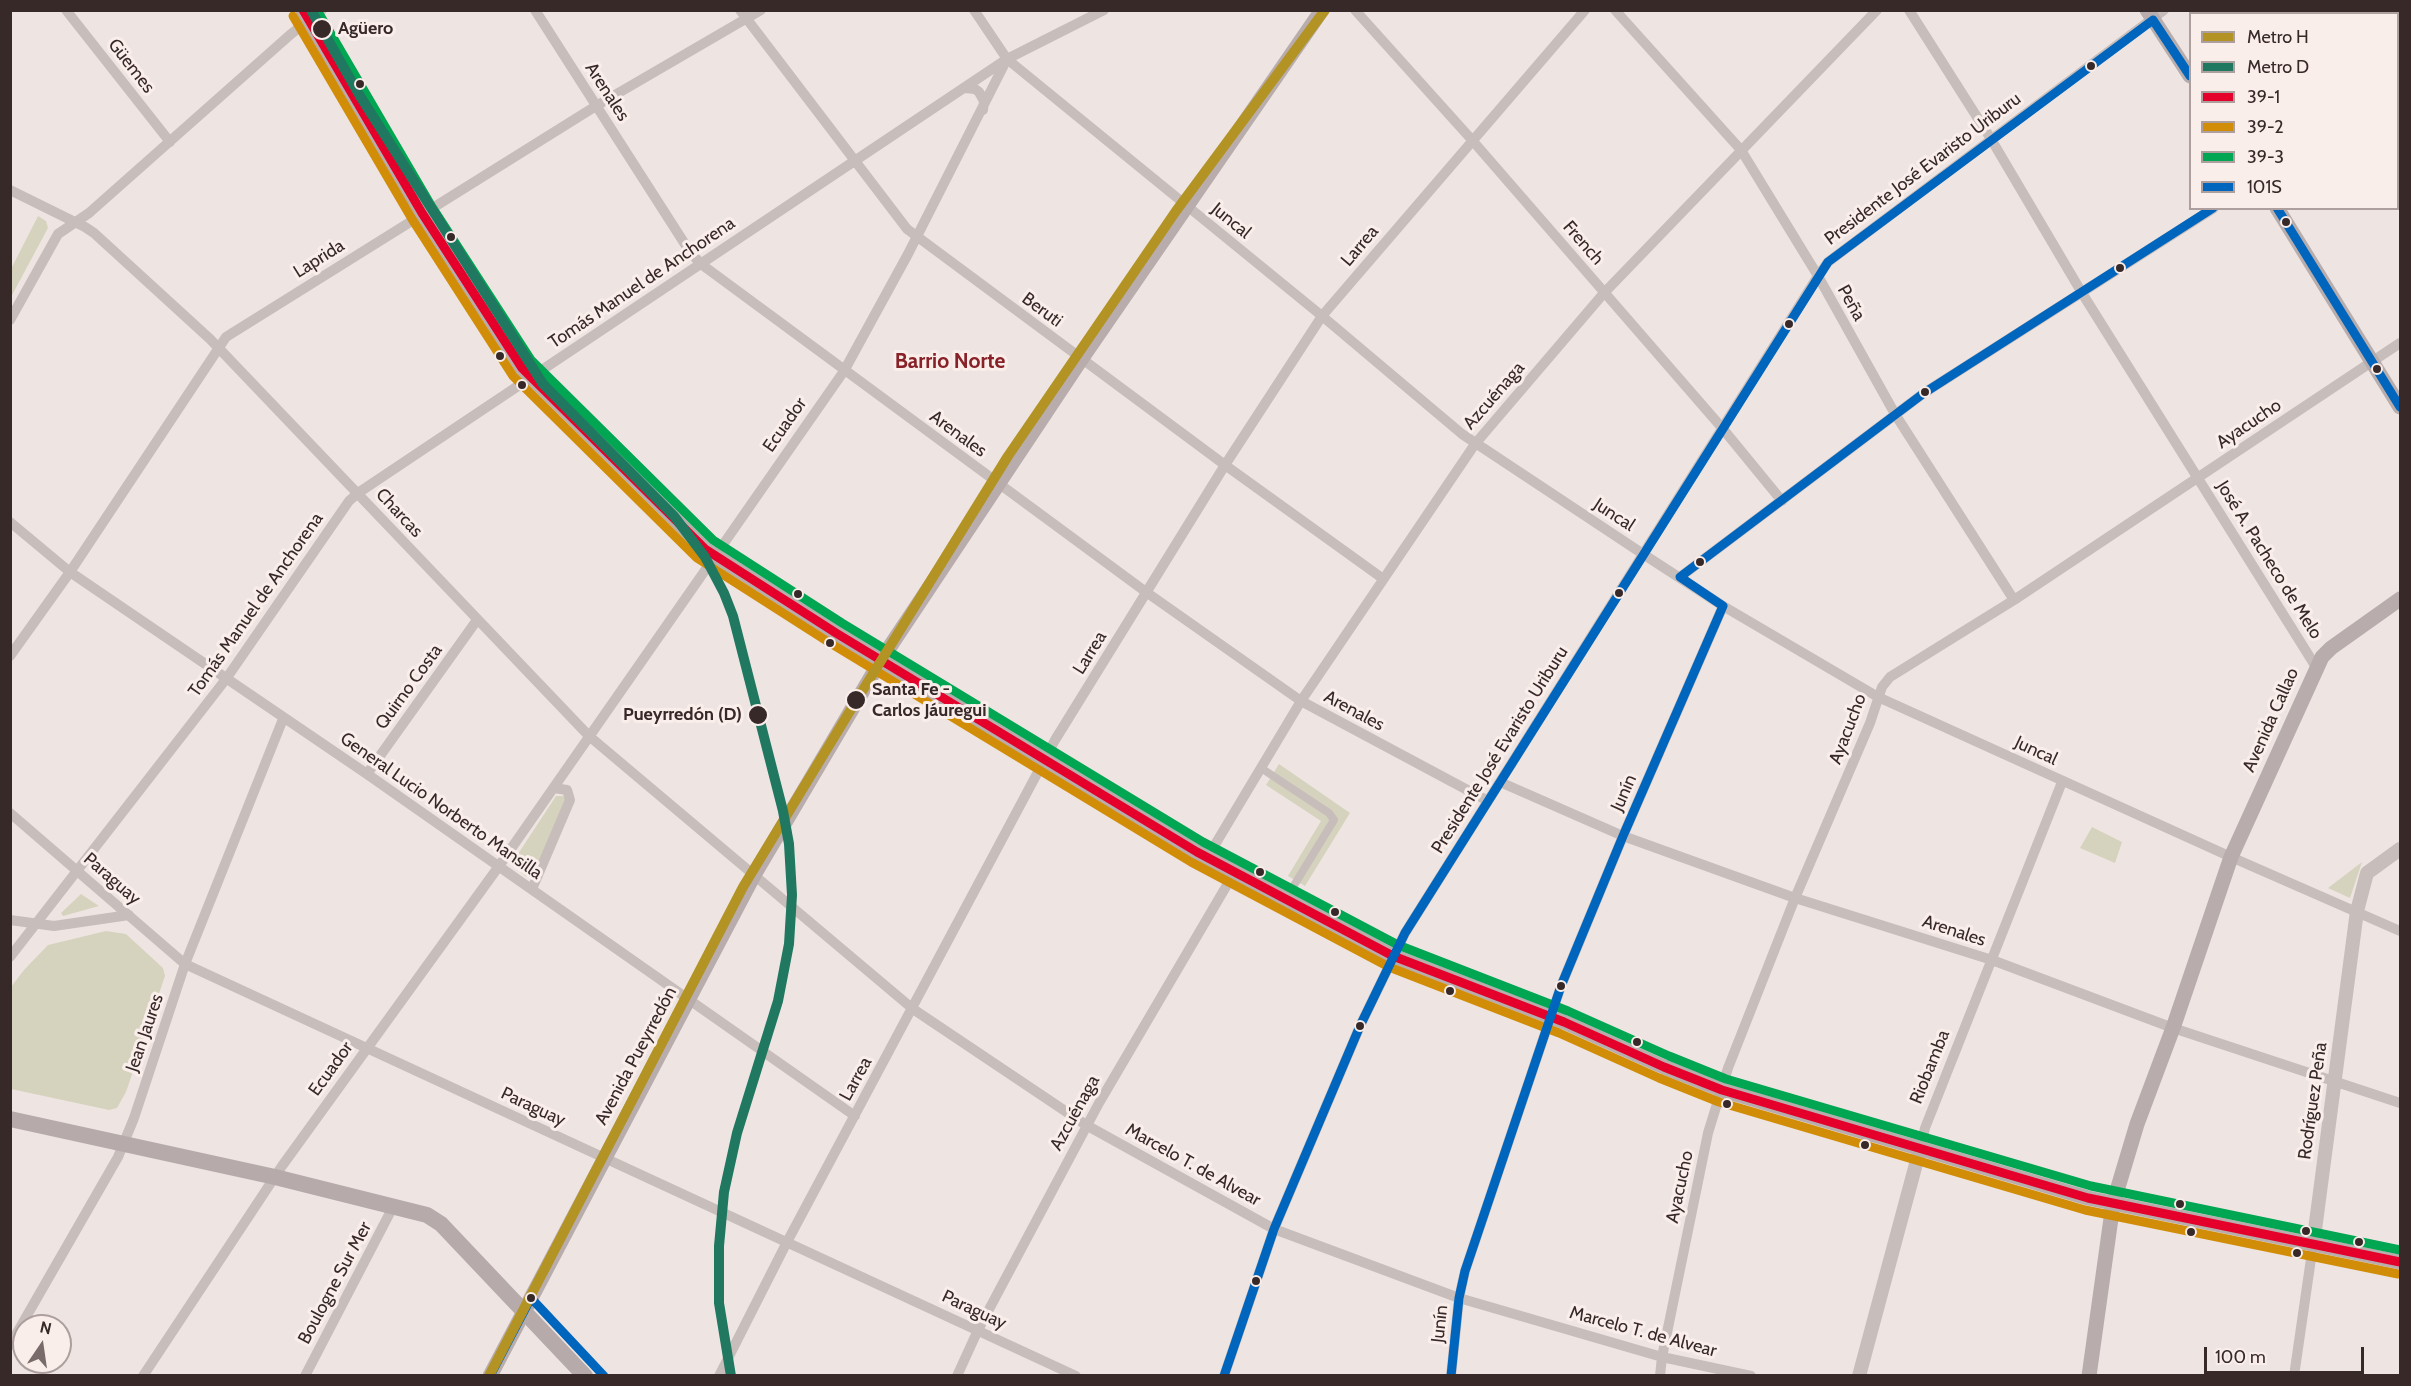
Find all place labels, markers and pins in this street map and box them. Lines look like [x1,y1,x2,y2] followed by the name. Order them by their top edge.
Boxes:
[311,18,333,40] marker: Agüero
[338,18,393,40] place label: Agüero
[2085,60,2097,72] unlabelled marker
[354,78,366,90] unlabelled marker
[2280,216,2292,228] unlabelled marker
[445,231,457,243] unlabelled marker
[2114,262,2126,274] unlabelled marker
[1783,318,1795,330] unlabelled marker
[494,350,506,362] unlabelled marker
[2371,363,2383,375] unlabelled marker
[516,379,528,391] unlabelled marker
[1919,386,1931,398] unlabelled marker
[1694,556,1706,568] unlabelled marker
[1613,587,1625,599] unlabelled marker
[792,588,804,600] unlabelled marker
[824,637,836,649] unlabelled marker
[872,679,986,722] place label: Santa Fe - Carlos Jáuregui
[845,689,867,711] marker: Santa Fe - Carlos Jáuregui
[623,704,742,726] place label: Pueyrredón (D)
[747,704,769,726] marker: Pueyrredón (D)
[1254,866,1266,878] unlabelled marker
[1329,906,1341,918] unlabelled marker
[1555,980,1567,992] unlabelled marker
[1444,985,1456,997] unlabelled marker
[1354,1020,1366,1032] unlabelled marker
[1631,1036,1643,1048] unlabelled marker
[1721,1098,1733,1110] unlabelled marker
[1859,1139,1871,1151] unlabelled marker
[2174,1198,2186,1210] unlabelled marker
[2300,1225,2312,1237] unlabelled marker
[2185,1226,2197,1238] unlabelled marker
[2353,1236,2365,1248] unlabelled marker
[2291,1247,2303,1259] unlabelled marker
[1250,1275,1262,1287] unlabelled marker
[525,1292,537,1304] unlabelled marker

